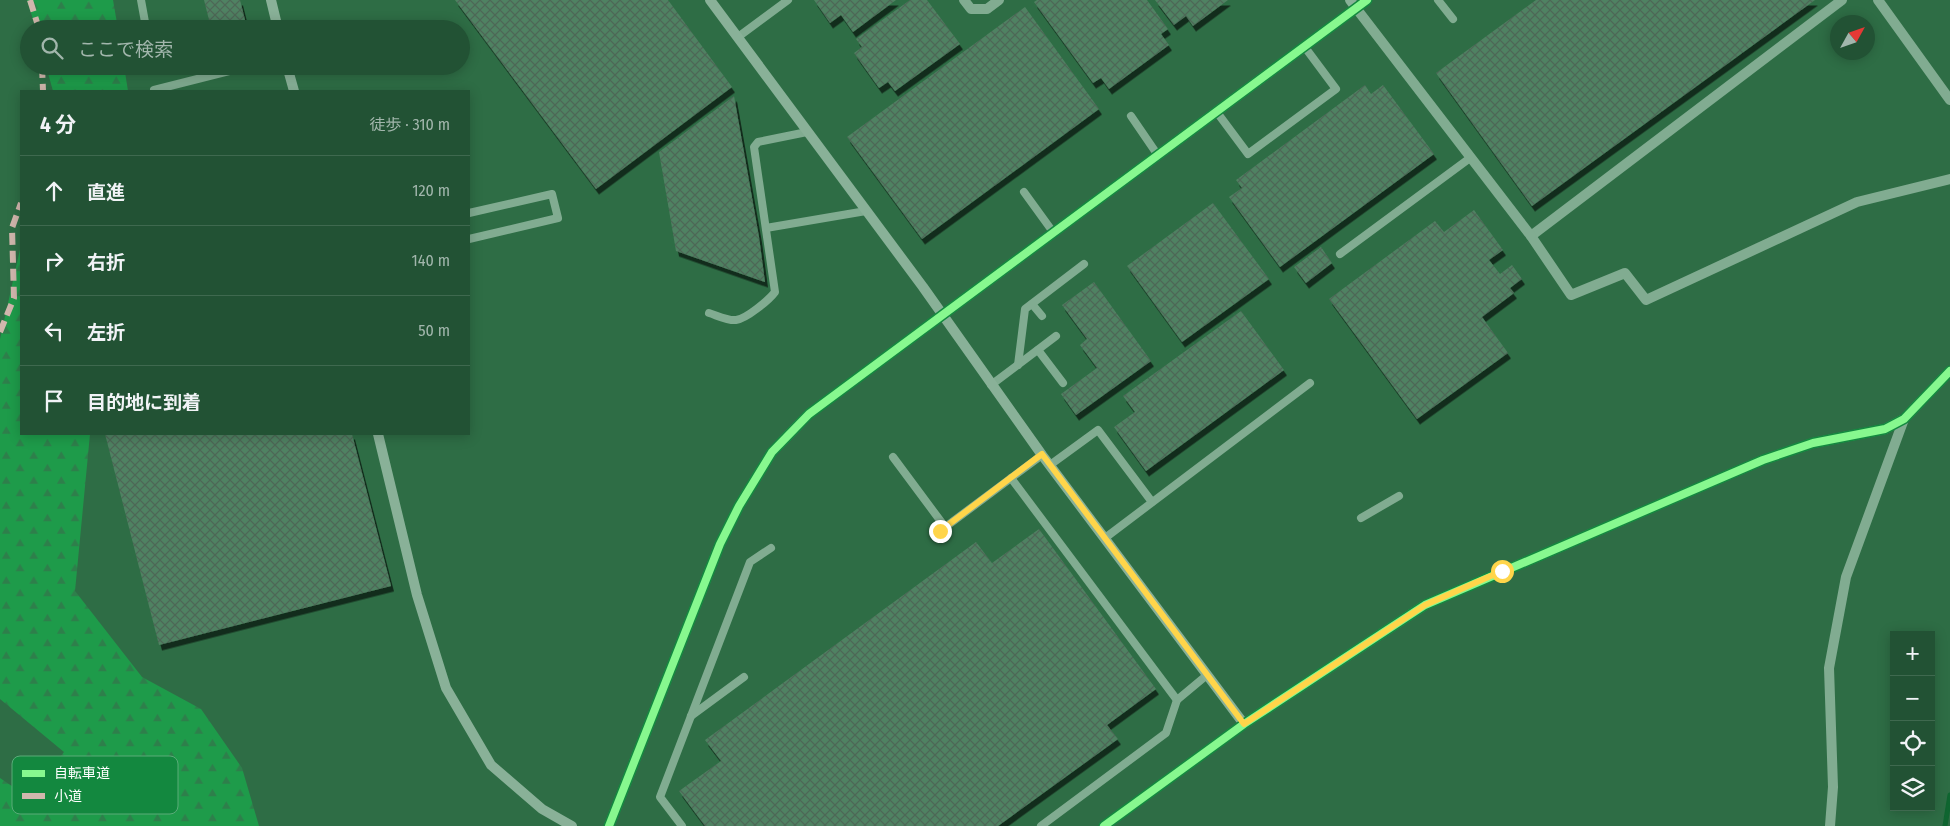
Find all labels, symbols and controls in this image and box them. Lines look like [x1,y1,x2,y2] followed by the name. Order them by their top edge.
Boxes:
[1830,15,1875,60] north arrow
[20,20,470,75] search box
[38,34,66,62] icon: search
[78,38,173,61] text: ここで検索
[40,112,76,138] text: 4 分
[370,115,450,134] text: 徒歩 · 310 m
[40,177,68,205] icon: ahead
[87,181,125,204] text: 直進
[412,181,450,200] text: 120 m
[40,247,68,275] icon: right
[87,251,125,274] text: 右折
[412,251,450,270] text: 140 m
[40,317,68,345] icon: left
[87,321,125,344] text: 左折
[418,321,450,340] text: 50 m
[40,387,68,415] icon: arrive
[87,391,201,414] text: 目的地に到着
[929,520,952,543] route end
[1491,560,1514,583] route start
[1890,631,1935,811] map controls
[1890,631,1935,676] button: +
[1890,676,1935,721] button: −
[1890,721,1935,766] button: locate
[12,756,178,814] legend
[54,765,110,782] text: 自転車道
[1890,766,1935,811] button: layers
[54,788,82,805] text: 小道

